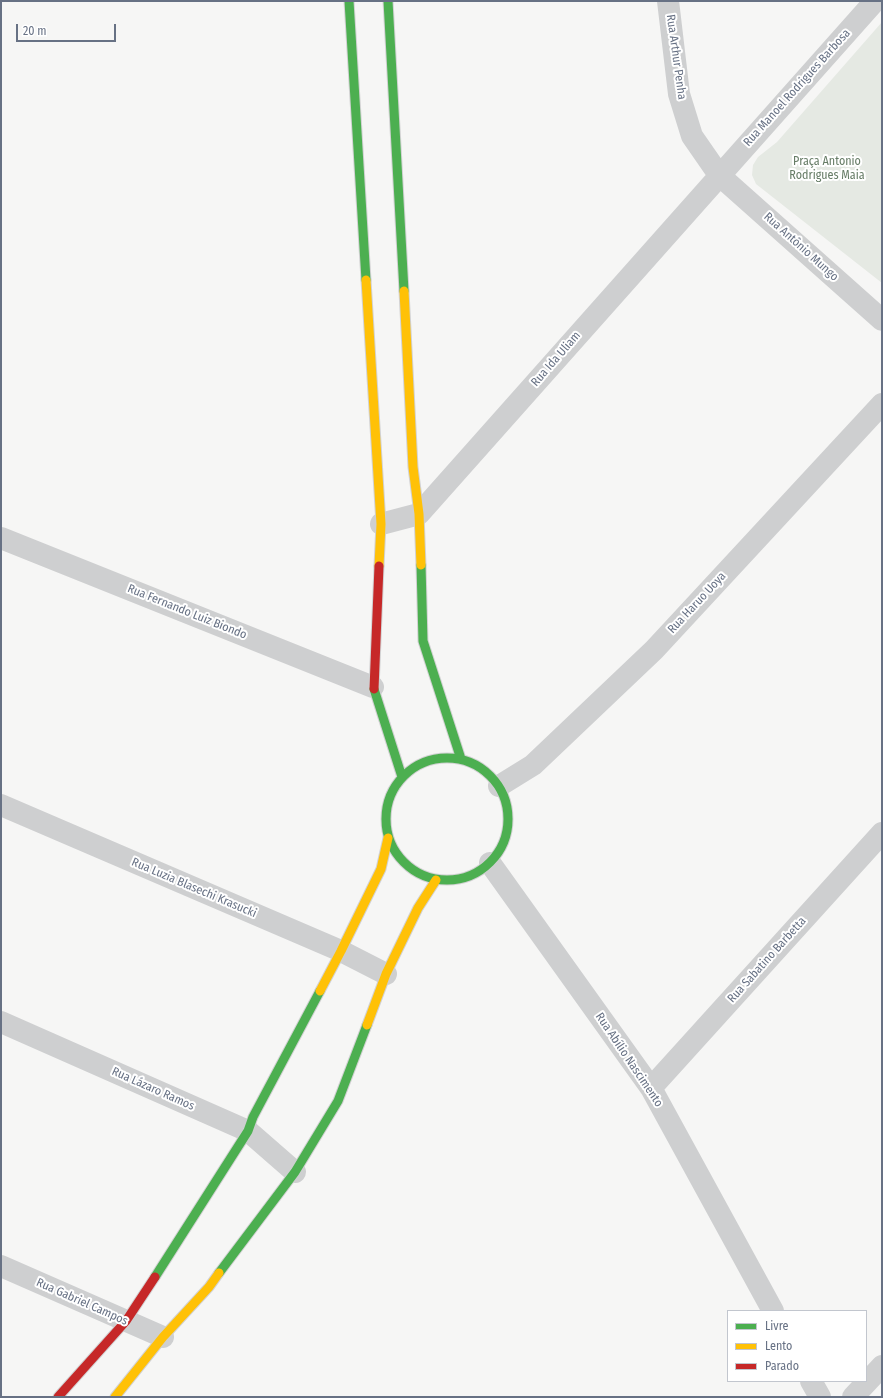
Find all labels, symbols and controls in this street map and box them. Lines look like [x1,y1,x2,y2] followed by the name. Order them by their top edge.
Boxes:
[663,13,689,101] street label: Rua Arthur Penha
[18,16,118,42] scale bar
[23,24,47,38] text: 20 m
[741,26,853,150] street label: Rua Manoel Rodrigues Barbosa
[789,155,865,183] park label: Praça Antonio Rodrigues Maia
[761,210,841,284] street label: Rua Antônio Mungo
[528,329,584,389] street label: Rua Ida Uliam
[665,569,729,637] street label: Rua Haruo Uoya
[125,581,249,643] street label: Rua Fernando Luiz Biondo
[129,855,259,921] street label: Rua Luzia Blasechi Krasucki
[725,914,809,1006] street label: Rua Sabatino Barbetta
[592,1010,666,1110] street label: Rua Abílio Nascimento
[109,1064,197,1114] street label: Rua Lázaro Ramos
[34,1275,130,1329] street label: Rua Gabriel Campos
[727,1310,867,1382] legend
[765,1319,788,1333] text: Livre
[765,1339,792,1353] text: Lento
[765,1359,799,1373] text: Parado

